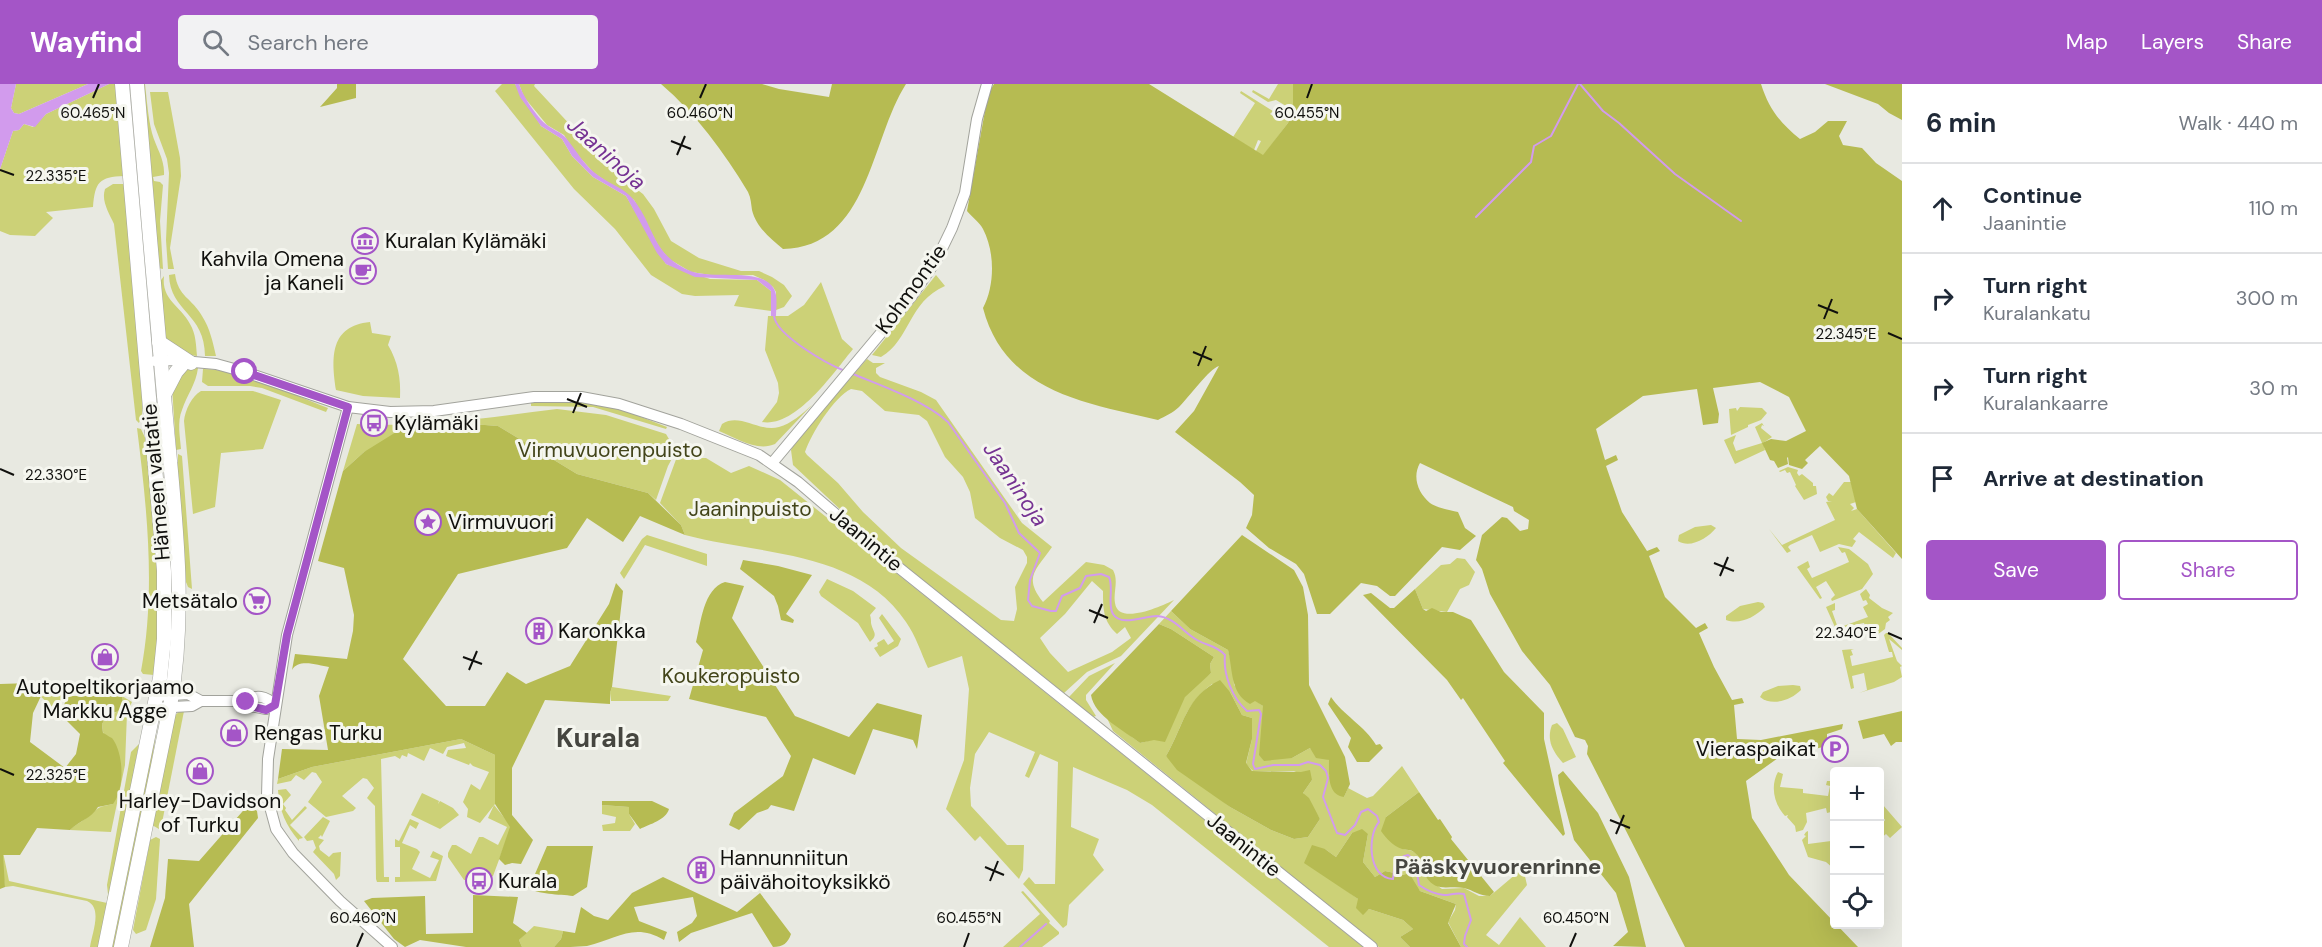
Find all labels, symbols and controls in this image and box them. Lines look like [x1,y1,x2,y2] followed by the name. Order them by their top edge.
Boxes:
[178,15,598,69] search box
[30,24,142,61] text: Wayfind
[199,26,232,59] icon: search
[247,28,369,57] text: Search here
[2066,28,2108,56] text: Map
[2141,28,2204,56] text: Layers
[2237,28,2292,56] text: Share
[61,103,125,123] text: 60.465°N
[667,103,733,123] text: 60.460°N
[1275,103,1339,123] text: 60.455°N
[1926,106,1996,140] text: 6 min
[561,110,652,196] water label: Jaaninoja
[2179,110,2298,136] text: Walk · 440 m
[26,166,86,186] text: 22.335°E
[1983,181,2082,210] text: Continue
[1926,192,1959,225] icon: ahead
[2249,195,2298,221] text: 110 m
[1983,210,2067,236] text: Jaanintie
[350,226,380,256] museum icon: Kuralan Kylämäki
[385,227,547,255] place label: Kuralan Kylämäki
[869,238,953,340] street label: Kohmontie
[201,245,344,297] place label: Kahvila Omena ja Kaneli
[348,256,378,286] cafe icon: Kahvila Omena ja Kaneli
[1983,271,2088,300] text: Turn right
[1926,282,1959,315] icon: right
[2236,285,2298,311] text: 300 m
[1983,300,2091,326] text: Kuralankatu
[1816,324,1877,344] text: 22.345°E
[231,358,257,384] route start
[1983,361,2088,390] text: Turn right
[1926,372,1959,405] icon: right
[2249,375,2298,401] text: 30 m
[1983,390,2108,416] text: Kuralankaarre
[135,402,177,561] street label: Hämeen valtatie
[359,408,389,438] bus stop icon: Kylämäki
[394,409,479,437] place label: Kylämäki
[517,436,703,464] park label: Virmuvuorenpuisto
[977,436,1055,532] water label: Jaaninoja
[1926,462,1959,495] icon: arrive
[1983,464,2204,493] text: Arrive at destination
[25,465,87,485] text: 22.330°E
[688,495,812,523] park label: Jaaninpuisto
[823,500,909,578] street label: Jaanintie
[413,507,443,537] place icon: Virmuvuori
[448,508,554,536] place label: Virmuvuori
[1926,540,2106,600] button: Save
[2118,540,2298,600] button: Share
[242,586,272,616] supermarket icon: Metsätalo
[142,587,238,615] place label: Metsätalo
[524,616,554,646] building icon: Karonkka
[558,617,646,645] place label: Karonkka
[1815,623,1877,643] text: 22.340°E
[90,642,120,672] shop icon: Autopeltikorjaamo Markku Agge
[662,662,800,690] park label: Koukeropuisto
[16,673,194,725] place label: Autopeltikorjaamo Markku Agge
[232,688,258,714] route end
[219,718,249,748] shop icon: Rengas Turku
[254,719,382,747] place label: Rengas Turku
[556,720,640,755] district label: Kurala
[1820,734,1850,764] parking icon: Vieraspaikat
[1696,735,1816,763] place label: Vieraspaikat
[185,756,215,786] shop icon: Harley-Davidson of Turku
[26,765,86,785] text: 22.325°E
[1830,767,1884,929] map controls
[1830,767,1884,821] button: +
[119,787,281,839] place label: Harley-Davidson of Turku
[1201,807,1287,884] street label: Jaanintie
[1830,821,1884,875] button: −
[720,844,891,896] place label: Hannunniitun päivähoitoyksikkö
[1395,852,1601,881] district label: Pääskyvuorenrinne
[686,855,716,885] building icon: Hannunniitun päivähoitoyksikkö
[464,866,494,896] bus stop icon: Kurala
[498,867,557,895] place label: Kurala
[1830,875,1884,929] button: locate
[330,908,396,928] text: 60.460°N
[937,908,1001,928] text: 60.455°N
[1543,908,1609,928] text: 60.450°N

